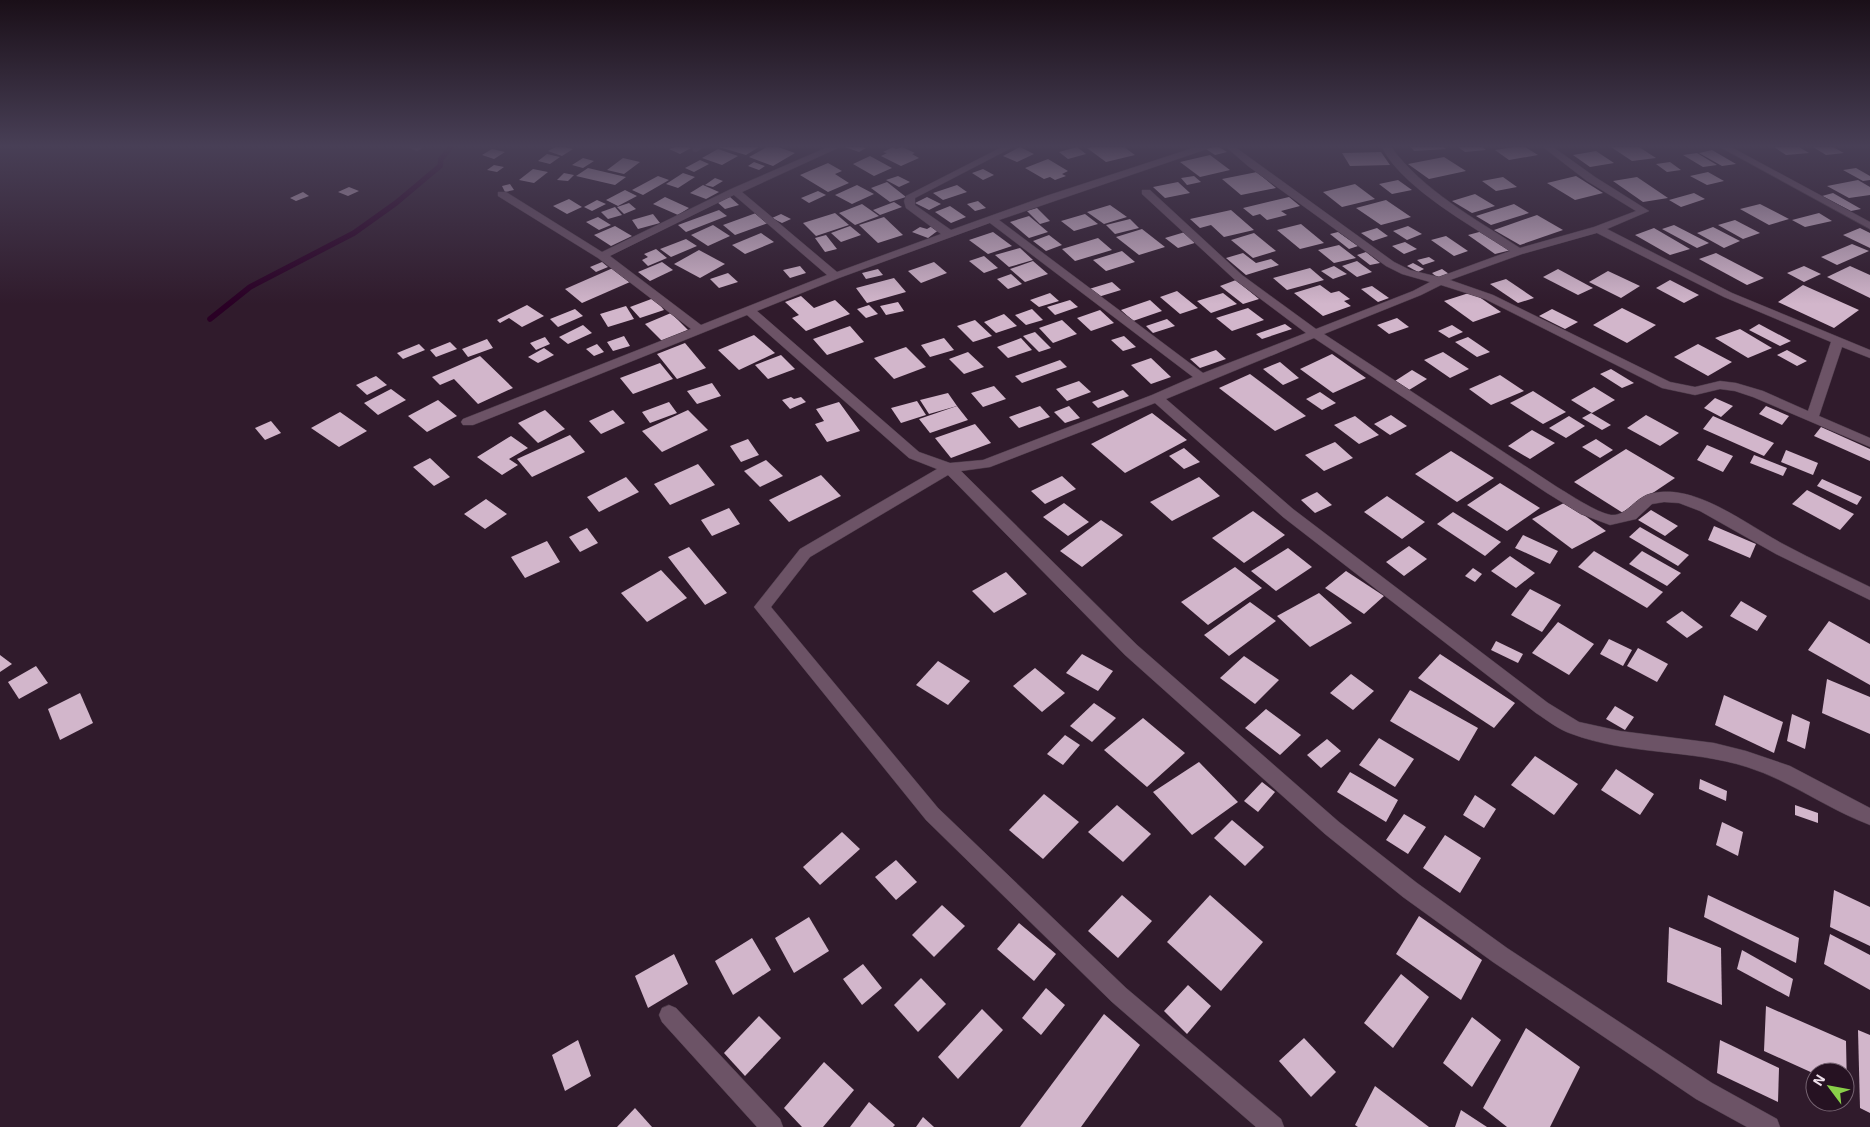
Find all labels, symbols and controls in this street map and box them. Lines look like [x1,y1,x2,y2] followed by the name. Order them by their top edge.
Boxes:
[1805,1062,1855,1112] north arrow
[1809,1071,1828,1089] text: N

